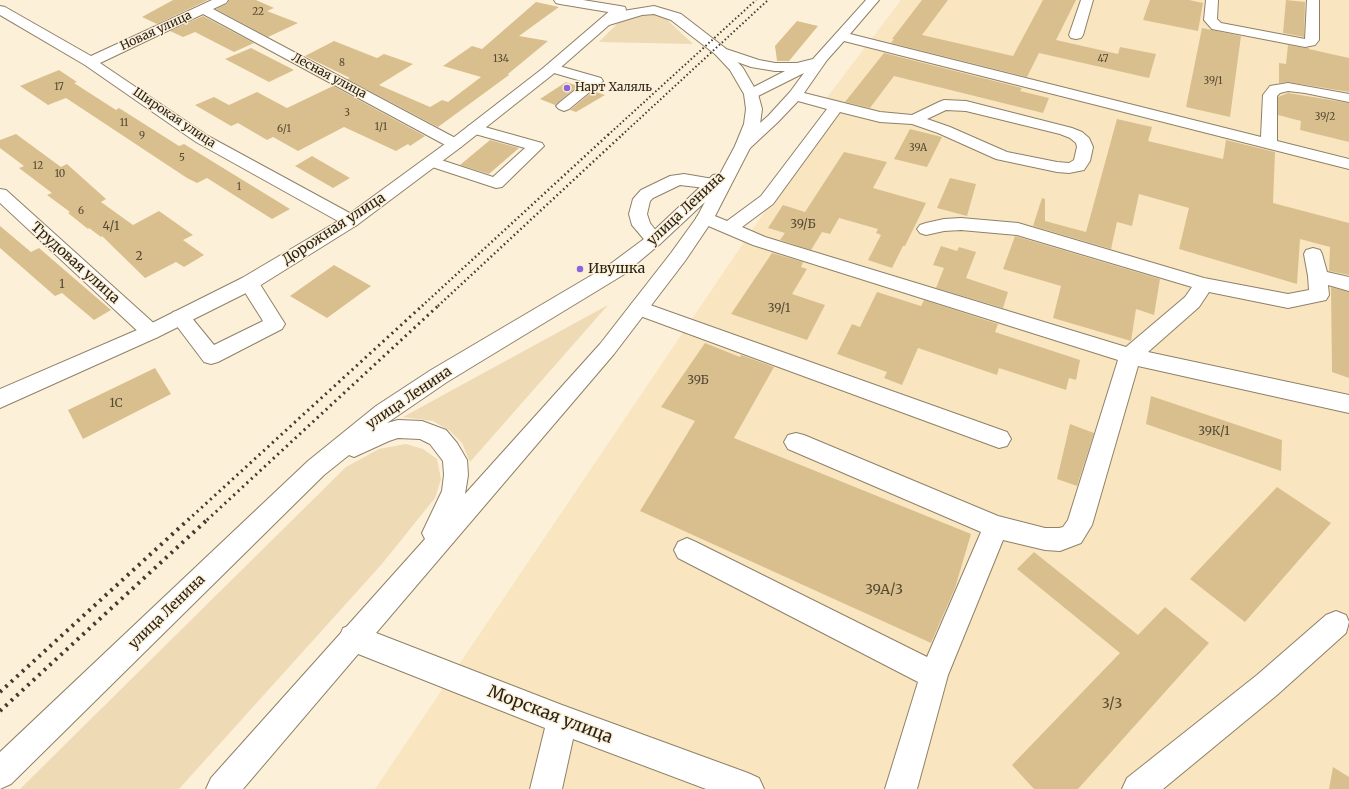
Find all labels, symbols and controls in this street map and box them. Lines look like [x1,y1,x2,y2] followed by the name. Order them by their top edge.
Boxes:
[252,6,264,18] house number: 22
[118,8,194,54] street label: Новая улица
[289,50,369,102] street label: Лесная улица
[493,53,509,65] house number: 134
[1098,53,1108,65] house number: 47
[339,57,345,69] house number: 8
[1204,75,1222,87] house number: 39/1
[54,81,64,93] house number: 17
[575,81,652,95] place label: Нарт Халяль
[562,83,572,93] marker: Нарт Халяль
[130,85,218,151] street label: Широкая улица
[344,107,350,119] house number: 3
[1315,111,1335,123] house number: 39/2
[120,117,128,129] house number: 11
[375,121,387,133] house number: 1/1
[277,123,291,135] house number: 6/1
[139,130,145,142] house number: 9
[909,142,927,154] house number: 39А
[179,152,185,164] house number: 5
[33,160,43,172] house number: 12
[55,168,65,180] house number: 10
[644,169,728,249] street label: улица Ленина
[237,181,241,193] house number: 1
[279,189,389,269] street label: Дорожная улица
[78,205,84,217] house number: 6
[790,218,816,232] house number: 39/Б
[27,219,123,307] street label: Трудовая улица
[103,220,119,234] house number: 4/1
[135,250,143,264] house number: 2
[588,261,645,277] place label: Ивушка
[575,264,585,274] marker: Ивушка
[59,278,65,292] house number: 1
[768,302,790,316] house number: 39/1
[363,363,455,433] street label: улица Ленина
[687,374,709,388] house number: 39Б
[110,397,122,411] house number: 1С
[1198,425,1230,439] house number: 39К/1
[125,571,209,653] street label: улица Ленина
[865,582,903,598] house number: 39А/3
[485,682,615,748] street label: Морская улица
[1102,696,1122,712] house number: 3/3

